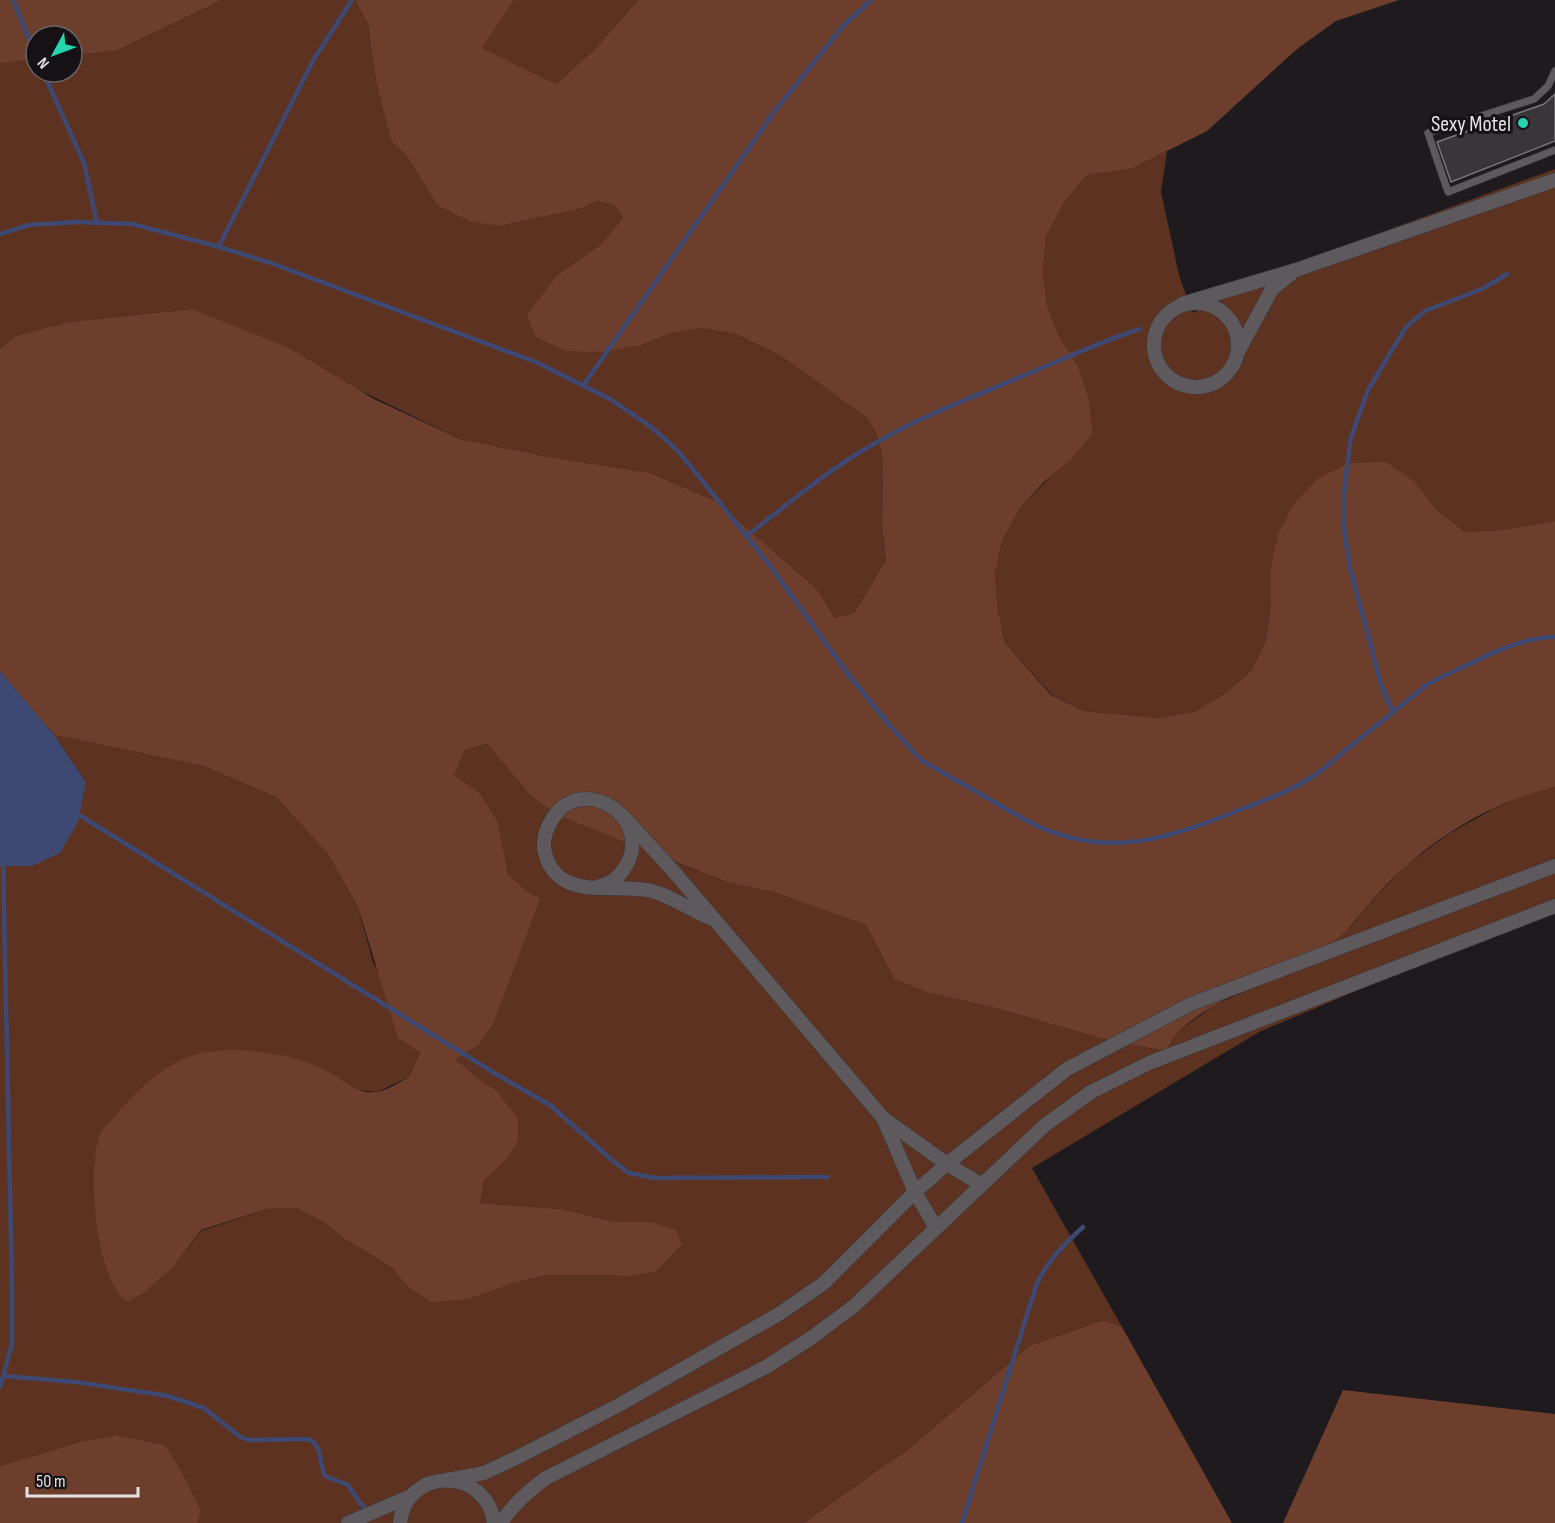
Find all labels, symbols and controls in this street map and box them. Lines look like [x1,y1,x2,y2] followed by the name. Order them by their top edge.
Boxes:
[24,24,84,84] north arrow
[34,53,54,72] text: N
[1431,111,1511,138] place label: Sexy Motel
[1516,116,1530,130] marker: Sexy Motel
[27,1460,138,1498] scale bar
[36,1471,66,1492] text: 50 m

